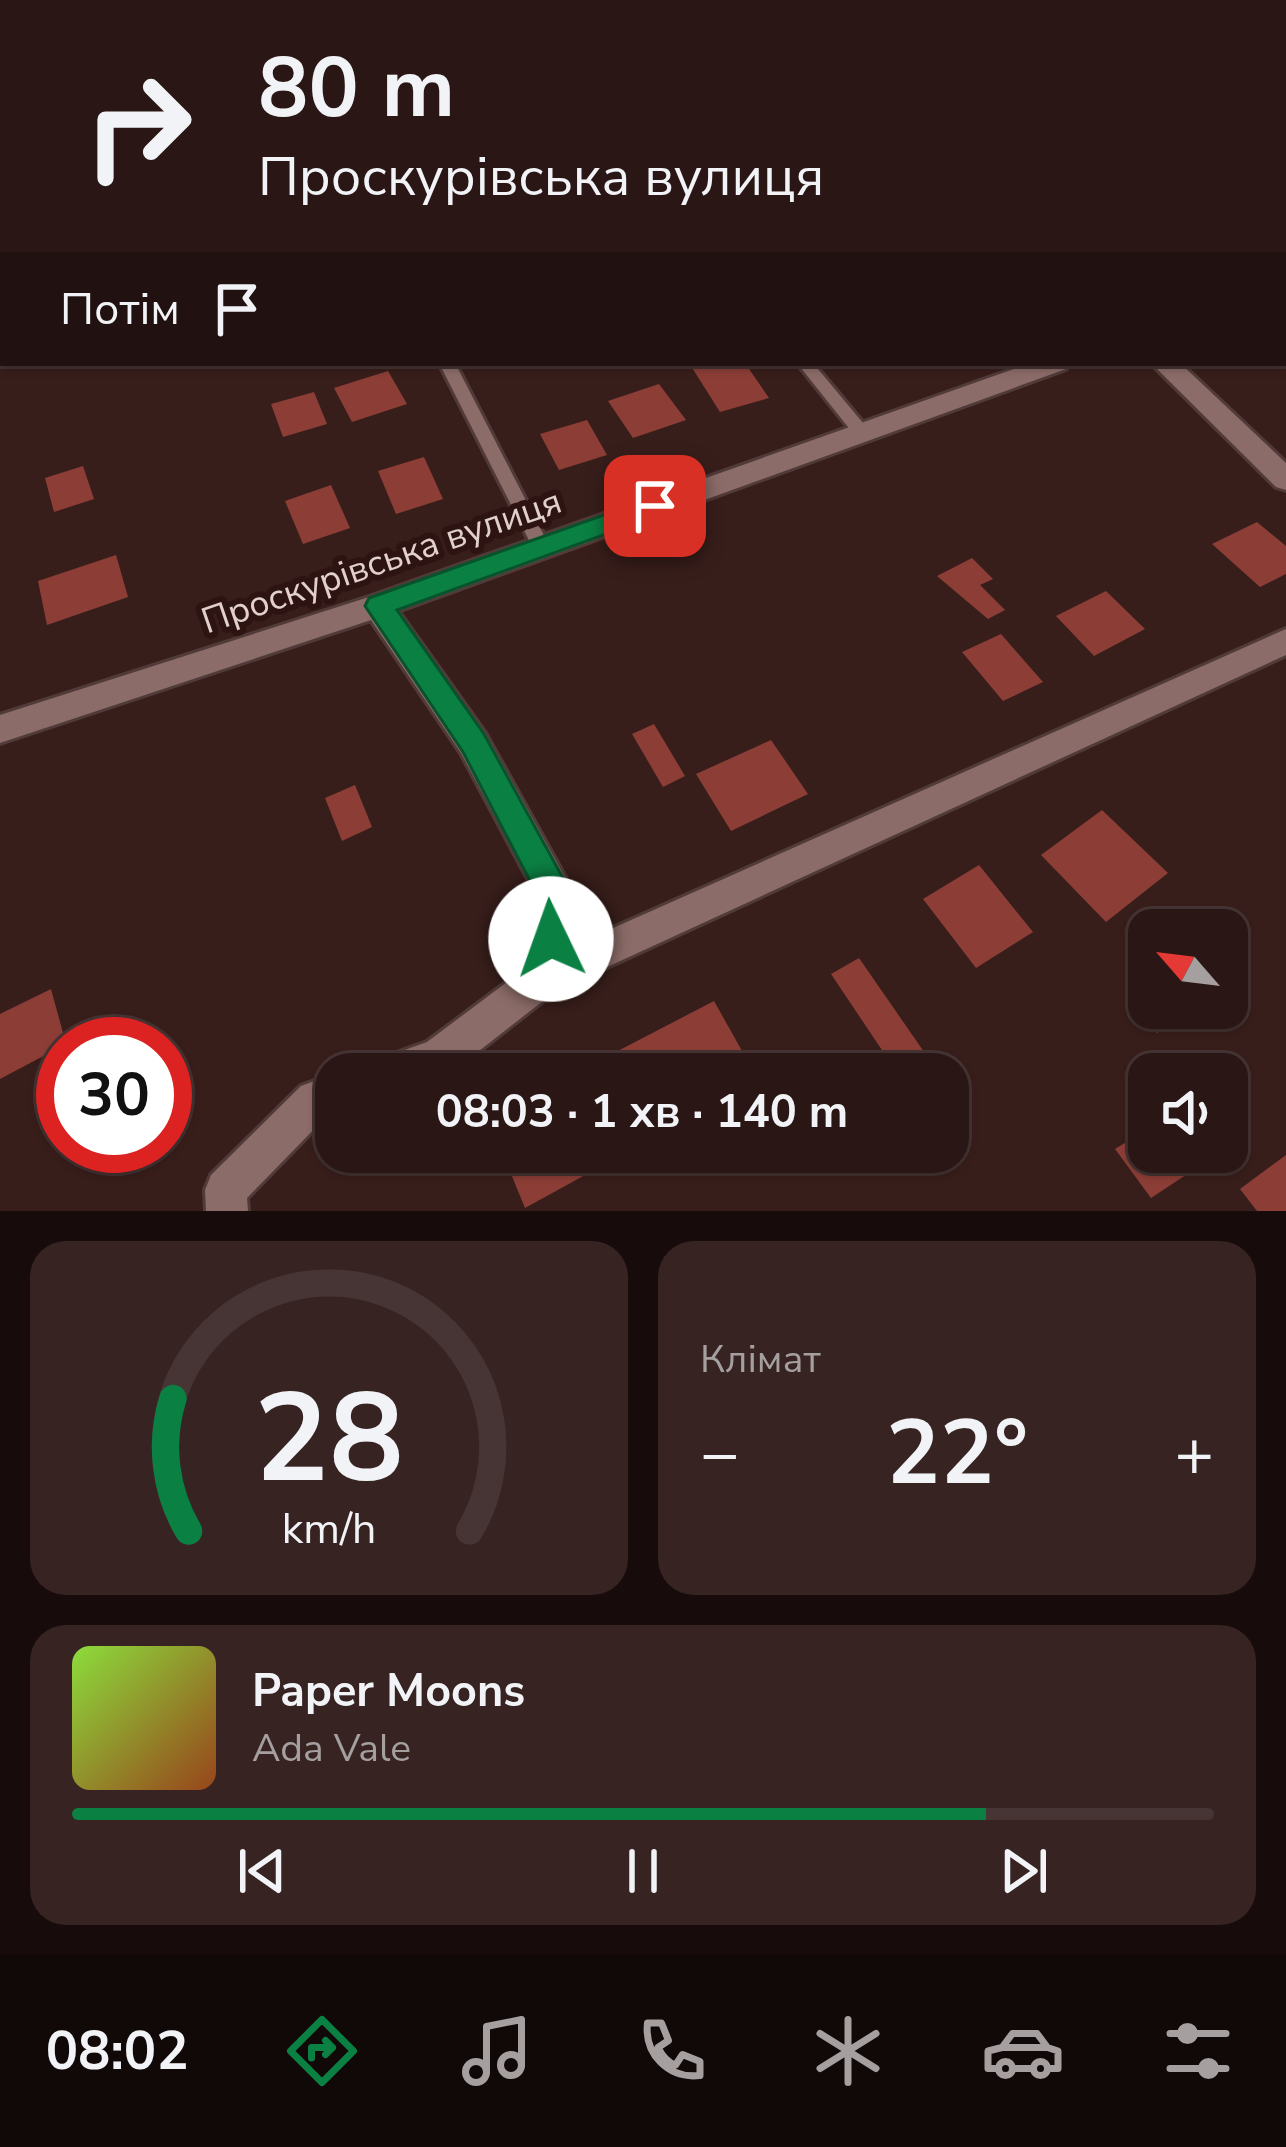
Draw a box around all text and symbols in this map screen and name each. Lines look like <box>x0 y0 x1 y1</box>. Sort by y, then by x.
text: 80 m <box>258 31 455 146</box>
icon: right <box>60 48 216 204</box>
text: Проскурівська вулиця <box>258 140 824 214</box>
icon: arrive <box>204 276 270 342</box>
text: Потім <box>60 279 180 340</box>
pin <box>604 455 706 557</box>
icon: arrive <box>622 473 688 539</box>
street label: Проскурівська вулиця <box>195 477 568 646</box>
position arrow <box>488 876 614 1002</box>
north arrow <box>1128 909 1248 1029</box>
map controls <box>1128 909 1248 1173</box>
speed limit sign: 30 <box>36 1017 192 1173</box>
button: sound <box>1128 1053 1248 1173</box>
text: 08:03 · 1 хв · 140 m <box>436 1082 848 1143</box>
text: Клімат <box>700 1333 821 1386</box>
text: 28 <box>254 1354 404 1524</box>
text: 22° <box>886 1392 1028 1515</box>
text: − <box>700 1409 740 1499</box>
text: + <box>1174 1409 1214 1499</box>
text: km/h <box>282 1500 376 1558</box>
text: Paper Moons <box>252 1661 525 1722</box>
text: Ada Vale <box>252 1722 411 1775</box>
icon: previous <box>229 1838 295 1904</box>
icon: pause <box>610 1838 676 1904</box>
icon: next <box>991 1838 1057 1904</box>
icon: directions <box>280 2009 364 2093</box>
icon: music <box>455 2009 539 2093</box>
icon: phone <box>630 2009 714 2093</box>
icon: climate <box>806 2009 890 2093</box>
icon: car <box>981 2009 1065 2093</box>
icon: filters <box>1156 2009 1240 2093</box>
text: 08:02 <box>46 2014 189 2088</box>

